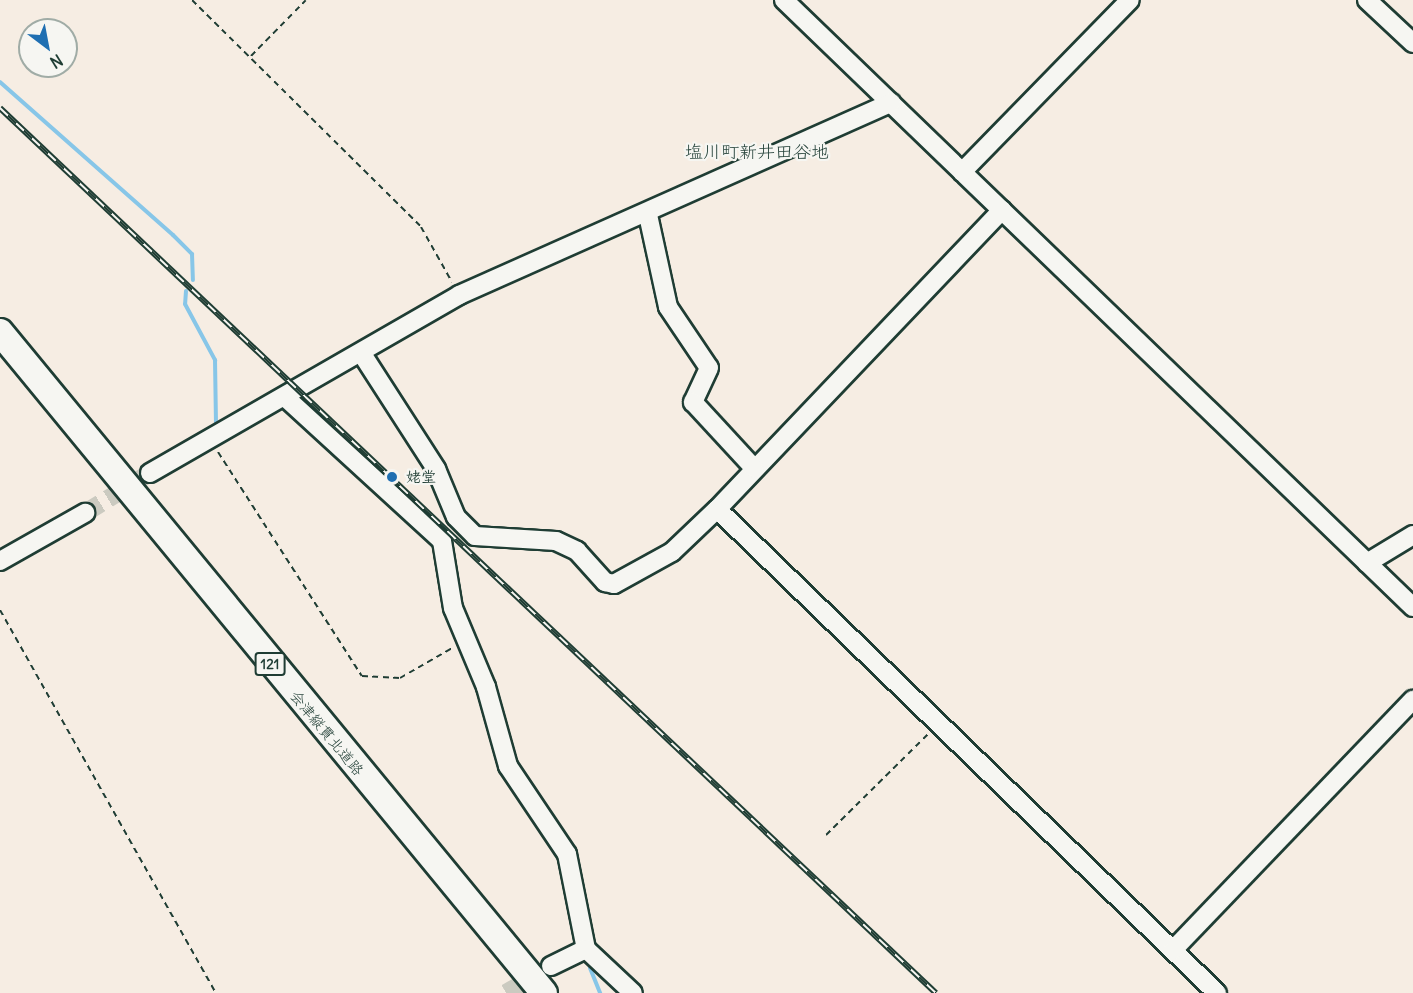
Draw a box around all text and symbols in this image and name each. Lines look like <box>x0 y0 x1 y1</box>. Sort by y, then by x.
north arrow <box>18 18 78 78</box>
text: N <box>46 50 66 73</box>
district label: 塩川町新井田谷地 <box>685 141 829 163</box>
marker: 姥堂 <box>383 468 401 486</box>
place label: 姥堂 <box>406 468 436 486</box>
road number: 121 <box>254 653 286 675</box>
street label: 会津縦貫北道路 <box>286 687 368 779</box>

